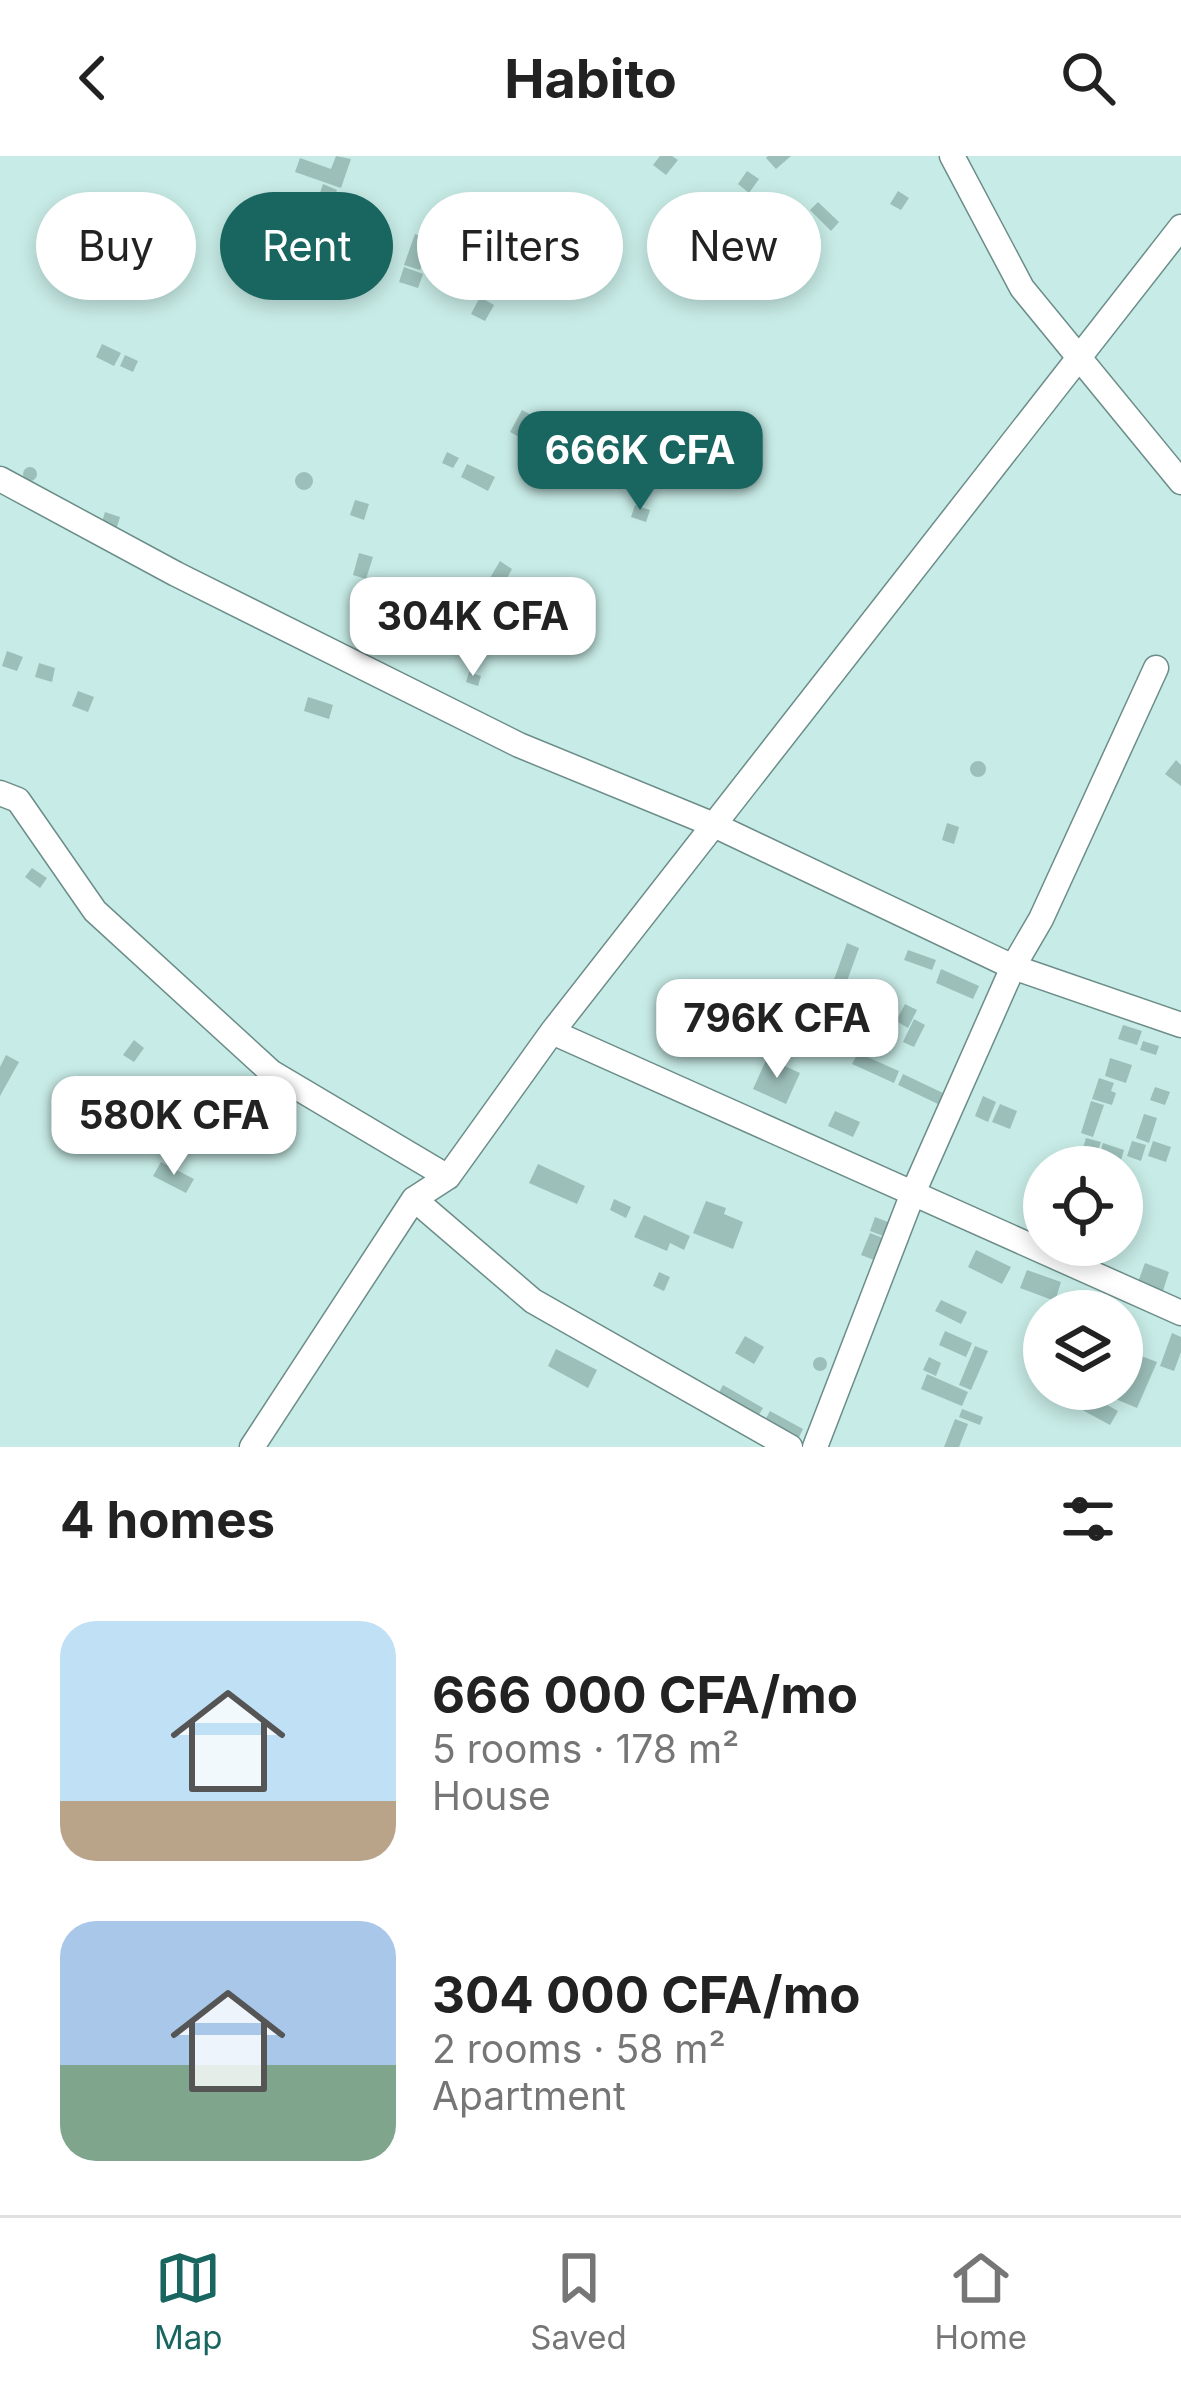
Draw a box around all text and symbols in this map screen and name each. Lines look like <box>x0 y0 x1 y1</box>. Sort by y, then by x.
icon: back <box>60 45 126 111</box>
icon: search <box>1055 45 1121 111</box>
text: Habito <box>504 46 677 111</box>
chip: Buy <box>36 192 196 300</box>
chip: Rent <box>220 192 393 300</box>
chip: Filters <box>417 192 623 300</box>
chip: New <box>647 192 821 300</box>
pin: 666K CFA <box>516 411 764 513</box>
text: 666K CFA <box>545 426 735 473</box>
pin: 304K CFA <box>349 577 597 679</box>
text: 304K CFA <box>377 592 569 639</box>
pin: 796K CFA <box>653 979 901 1081</box>
text: 796K CFA <box>683 994 871 1041</box>
pin: 580K CFA <box>50 1076 298 1178</box>
text: 580K CFA <box>78 1091 270 1138</box>
map controls <box>1023 1146 1143 1410</box>
button: locate <box>1023 1146 1143 1266</box>
button: layers <box>1023 1290 1143 1410</box>
icon: filters <box>1055 1486 1121 1552</box>
text: 4 homes <box>60 1489 275 1550</box>
text: 666 000 CFA/mo <box>432 1664 858 1725</box>
icon: home <box>156 1669 300 1813</box>
text: 5 rooms · 178 m² <box>432 1725 739 1772</box>
text: House <box>432 1772 551 1819</box>
text: 304 000 CFA/mo <box>432 1964 860 2025</box>
icon: home <box>156 1969 300 2113</box>
text: 2 rooms · 58 m² <box>432 2025 726 2072</box>
text: Apartment <box>432 2072 626 2119</box>
tab: Map <box>154 2245 222 2357</box>
tab: Saved <box>530 2245 627 2357</box>
tab: Home <box>935 2245 1027 2357</box>

